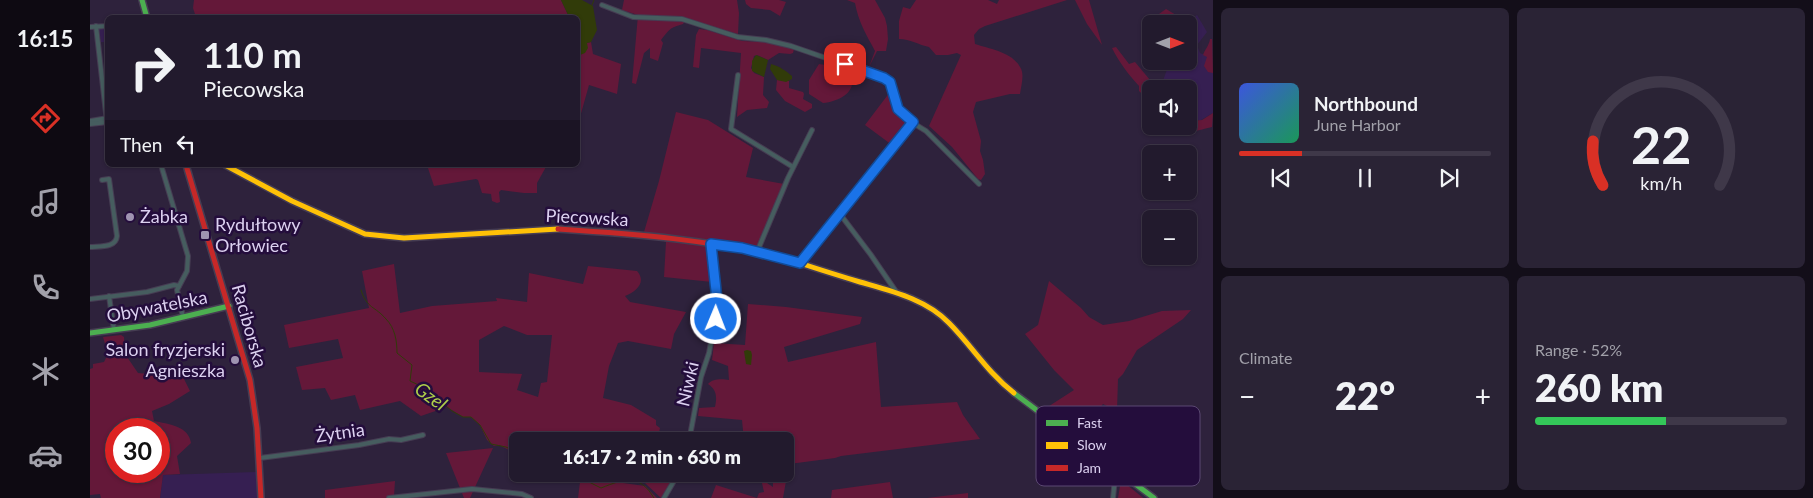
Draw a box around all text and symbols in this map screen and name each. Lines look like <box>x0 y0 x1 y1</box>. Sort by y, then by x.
north arrow <box>1142 15 1198 70</box>
map controls <box>1142 15 1197 265</box>
text: 16:15 <box>17 25 73 52</box>
text: 110 m <box>203 33 302 75</box>
icon: right <box>120 35 185 100</box>
pin <box>824 43 866 85</box>
icon: arrive <box>831 50 859 78</box>
text: Piecowska <box>203 75 305 102</box>
button: sound <box>1142 80 1197 135</box>
text: Northbound <box>1314 92 1418 115</box>
icon: directions <box>28 101 63 136</box>
text: 22 <box>1631 113 1691 175</box>
text: June Harbor <box>1314 115 1401 134</box>
icon: left <box>172 130 200 158</box>
text: Then <box>120 133 162 156</box>
button: + <box>1142 145 1197 200</box>
icon: previous <box>1267 164 1295 192</box>
icon: pause <box>1351 164 1379 192</box>
icon: next <box>1435 164 1463 192</box>
text: km/h <box>1640 172 1682 194</box>
icon: music <box>28 185 63 220</box>
street label: Piecowska <box>545 204 629 230</box>
place label: Żabka <box>140 205 188 227</box>
button: − <box>1142 210 1197 265</box>
marker: Żabka <box>124 211 136 223</box>
place label: Rydułtowy Orłowiec <box>215 213 301 256</box>
marker: Rydułtowy Orłowiec <box>199 229 211 241</box>
icon: phone <box>28 270 63 305</box>
street label: Raciborska <box>228 282 272 370</box>
street label: Obywatelska <box>105 285 209 327</box>
position arrow <box>689 292 741 344</box>
place label: Salon fryzjerski Agnieszka <box>105 338 225 381</box>
text: Range · 52% <box>1535 340 1622 359</box>
text: Climate <box>1239 348 1292 367</box>
icon: climate <box>28 354 63 389</box>
marker: Salon fryzjerski Agnieszka <box>229 354 241 366</box>
street label: Niwki <box>671 359 703 408</box>
text: 260 km <box>1535 364 1663 410</box>
text: 22° <box>1335 372 1395 418</box>
water label: Gzel <box>411 376 452 415</box>
text: − <box>1239 379 1255 413</box>
text: + <box>1475 379 1491 413</box>
legend <box>1036 406 1200 486</box>
text: Fast <box>1077 414 1102 431</box>
speed limit sign: 30 <box>105 418 170 483</box>
street label: Żytnia <box>314 418 366 446</box>
text: Slow <box>1077 436 1107 453</box>
icon: car <box>28 438 63 473</box>
text: 16:17 · 2 min · 630 m <box>562 445 741 468</box>
text: Jam <box>1077 459 1101 476</box>

